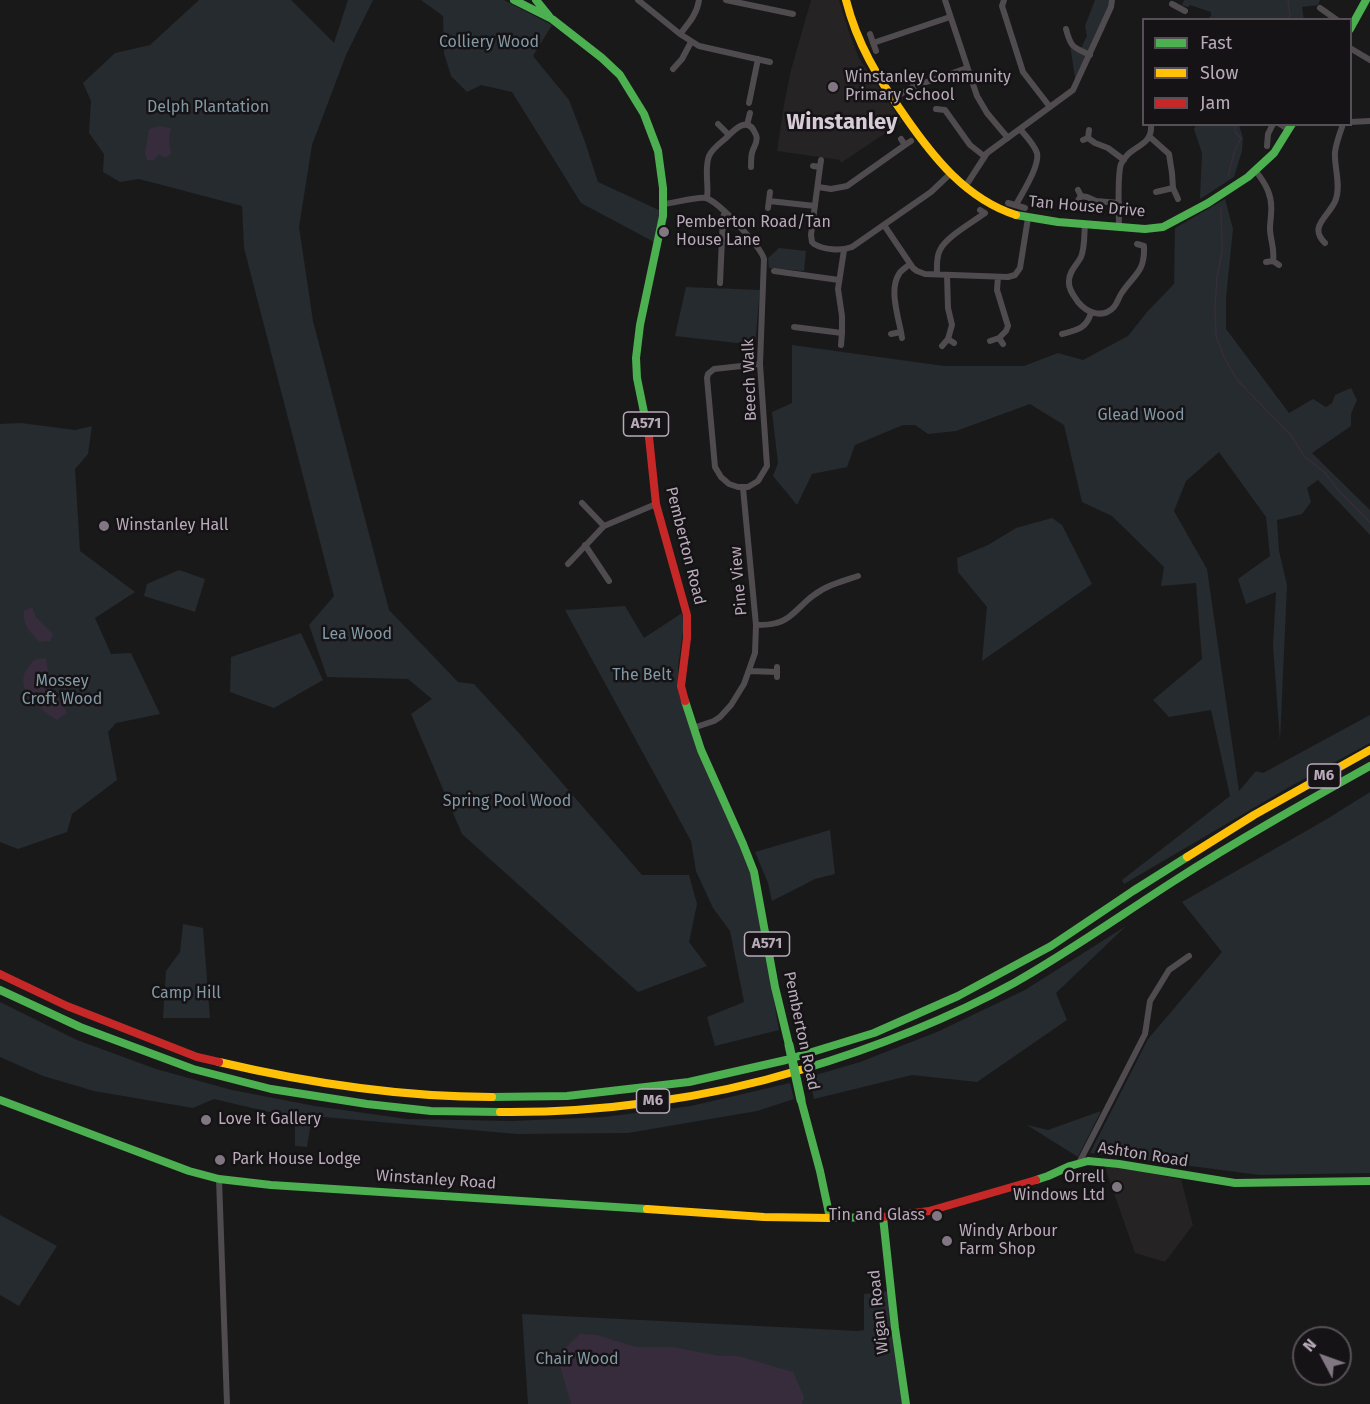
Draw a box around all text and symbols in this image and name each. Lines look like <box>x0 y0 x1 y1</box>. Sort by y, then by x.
legend <box>1142 18 1352 126</box>
text: Fast <box>1200 32 1232 54</box>
park label: Colliery Wood <box>439 33 539 53</box>
text: Slow <box>1200 62 1238 84</box>
place label: Winstanley Community Primary School <box>845 68 1011 106</box>
marker: Winstanley Community Primary School <box>826 80 840 94</box>
text: Jam <box>1200 92 1231 114</box>
park label: Delph Plantation <box>147 98 269 118</box>
district label: Winstanley <box>787 110 897 136</box>
street label: Tan House Drive <box>1028 192 1146 222</box>
place label: Pemberton Road/Tan House Lane <box>676 213 831 251</box>
marker: Pemberton Road/Tan House Lane <box>657 225 671 239</box>
street label: Beech Walk <box>739 338 761 422</box>
park label: Glead Wood <box>1097 406 1185 426</box>
road number: A571 <box>624 412 668 436</box>
street label: Pemberton Road <box>661 485 709 607</box>
place label: Winstanley Hall <box>116 516 228 536</box>
marker: Winstanley Hall <box>97 519 111 533</box>
street label: Pine View <box>726 545 752 617</box>
park label: Lea Wood <box>322 625 392 645</box>
park label: The Belt <box>612 666 672 686</box>
park label: Mossey Croft Wood <box>22 672 102 710</box>
road number: M6 <box>1308 764 1340 788</box>
park label: Spring Pool Wood <box>443 792 571 812</box>
road number: A571 <box>744 932 789 956</box>
street label: Pemberton Road <box>779 970 823 1092</box>
park label: Camp Hill <box>151 984 221 1004</box>
road number: M6 <box>636 1089 670 1113</box>
place label: Love It Gallery <box>218 1110 321 1130</box>
marker: Love It Gallery <box>199 1113 213 1127</box>
street label: Ashton Road <box>1096 1138 1190 1172</box>
place label: Park House Lodge <box>232 1150 361 1170</box>
marker: Park House Lodge <box>213 1153 227 1167</box>
street label: Winstanley Road <box>375 1166 497 1194</box>
place label: Orrell Windows Ltd <box>1013 1168 1105 1206</box>
marker: Orrell Windows Ltd <box>1110 1180 1124 1194</box>
place label: Tin and Glass <box>829 1206 925 1226</box>
marker: Tin and Glass <box>930 1209 944 1223</box>
place label: Windy Arbour Farm Shop <box>959 1222 1057 1260</box>
marker: Windy Arbour Farm Shop <box>940 1234 954 1248</box>
street label: Wigan Road <box>865 1269 893 1355</box>
north arrow <box>1292 1326 1352 1386</box>
text: N <box>1299 1335 1320 1355</box>
park label: Chair Wood <box>535 1350 619 1370</box>

